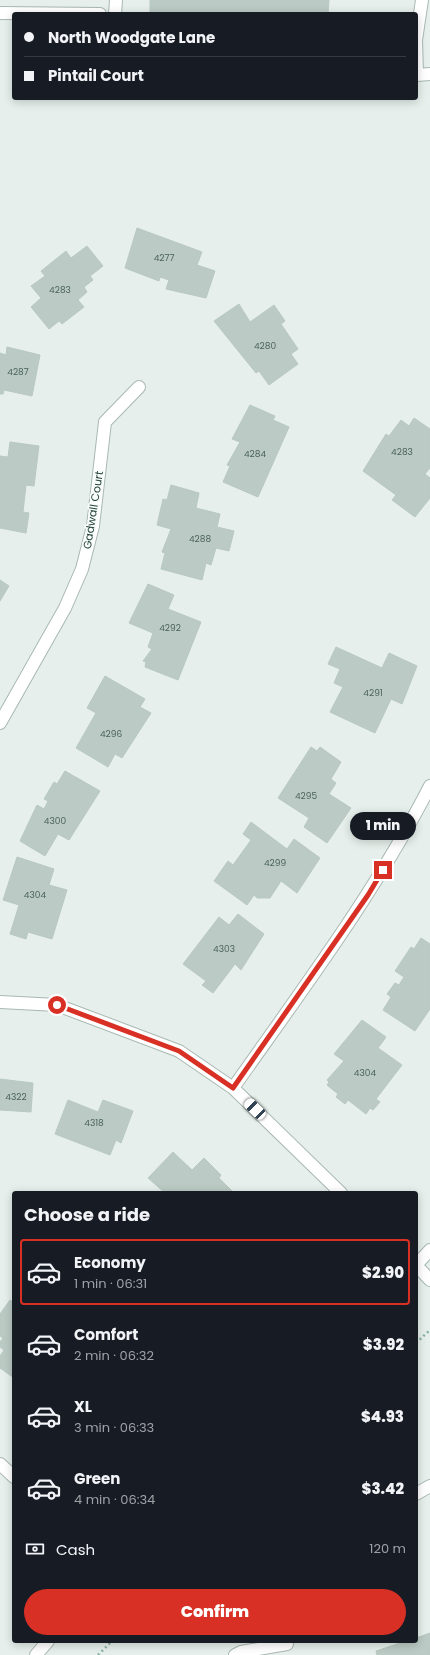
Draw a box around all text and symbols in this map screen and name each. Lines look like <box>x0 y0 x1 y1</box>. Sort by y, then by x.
text: North Woodgate Lane <box>48 27 215 48</box>
text: Pintail Court <box>48 65 144 86</box>
house number: 4277 <box>154 252 174 264</box>
house number: 4283 <box>49 284 71 296</box>
house number: 4280 <box>254 340 276 352</box>
house number: 4287 <box>7 366 29 378</box>
house number: 4283 <box>391 446 413 458</box>
house number: 4284 <box>244 448 266 460</box>
street label: Gadwall Court <box>79 470 107 550</box>
house number: 4288 <box>189 533 211 545</box>
house number: 4292 <box>159 622 181 634</box>
house number: 4291 <box>363 687 383 699</box>
house number: 4296 <box>100 728 122 740</box>
house number: 4295 <box>295 790 317 802</box>
callout: 1 min <box>350 812 416 840</box>
house number: 4300 <box>44 815 66 827</box>
text: 1 min <box>366 816 400 835</box>
house number: 4299 <box>264 857 286 869</box>
route end <box>374 861 392 879</box>
house number: 4304 <box>24 889 46 901</box>
house number: 4303 <box>213 943 235 955</box>
route start <box>48 996 66 1014</box>
house number: 4304 <box>354 1067 376 1079</box>
house number: 4322 <box>5 1091 27 1103</box>
car <box>242 1096 268 1122</box>
house number: 4318 <box>84 1117 104 1129</box>
text: Choose a ride <box>24 1202 150 1227</box>
text: Economy <box>74 1252 146 1273</box>
icon: car <box>26 1254 62 1290</box>
text: $2.90 <box>362 1262 404 1283</box>
text: 1 min · 06:31 <box>74 1274 147 1293</box>
text: Comfort <box>74 1324 138 1345</box>
icon: car <box>26 1326 62 1362</box>
text: $3.92 <box>363 1334 404 1355</box>
text: 2 min · 06:32 <box>74 1346 154 1365</box>
text: XL <box>74 1396 92 1417</box>
icon: car <box>26 1398 62 1434</box>
text: $4.93 <box>361 1406 404 1427</box>
text: 3 min · 06:33 <box>74 1418 154 1437</box>
text: Green <box>74 1468 120 1489</box>
icon: car <box>26 1470 62 1506</box>
text: $3.42 <box>362 1478 404 1499</box>
text: 4 min · 06:34 <box>74 1490 155 1509</box>
icon: cash <box>24 1538 46 1560</box>
text: Cash <box>56 1539 95 1560</box>
text: 120 m <box>369 1539 406 1558</box>
button: Confirm <box>24 1589 406 1635</box>

